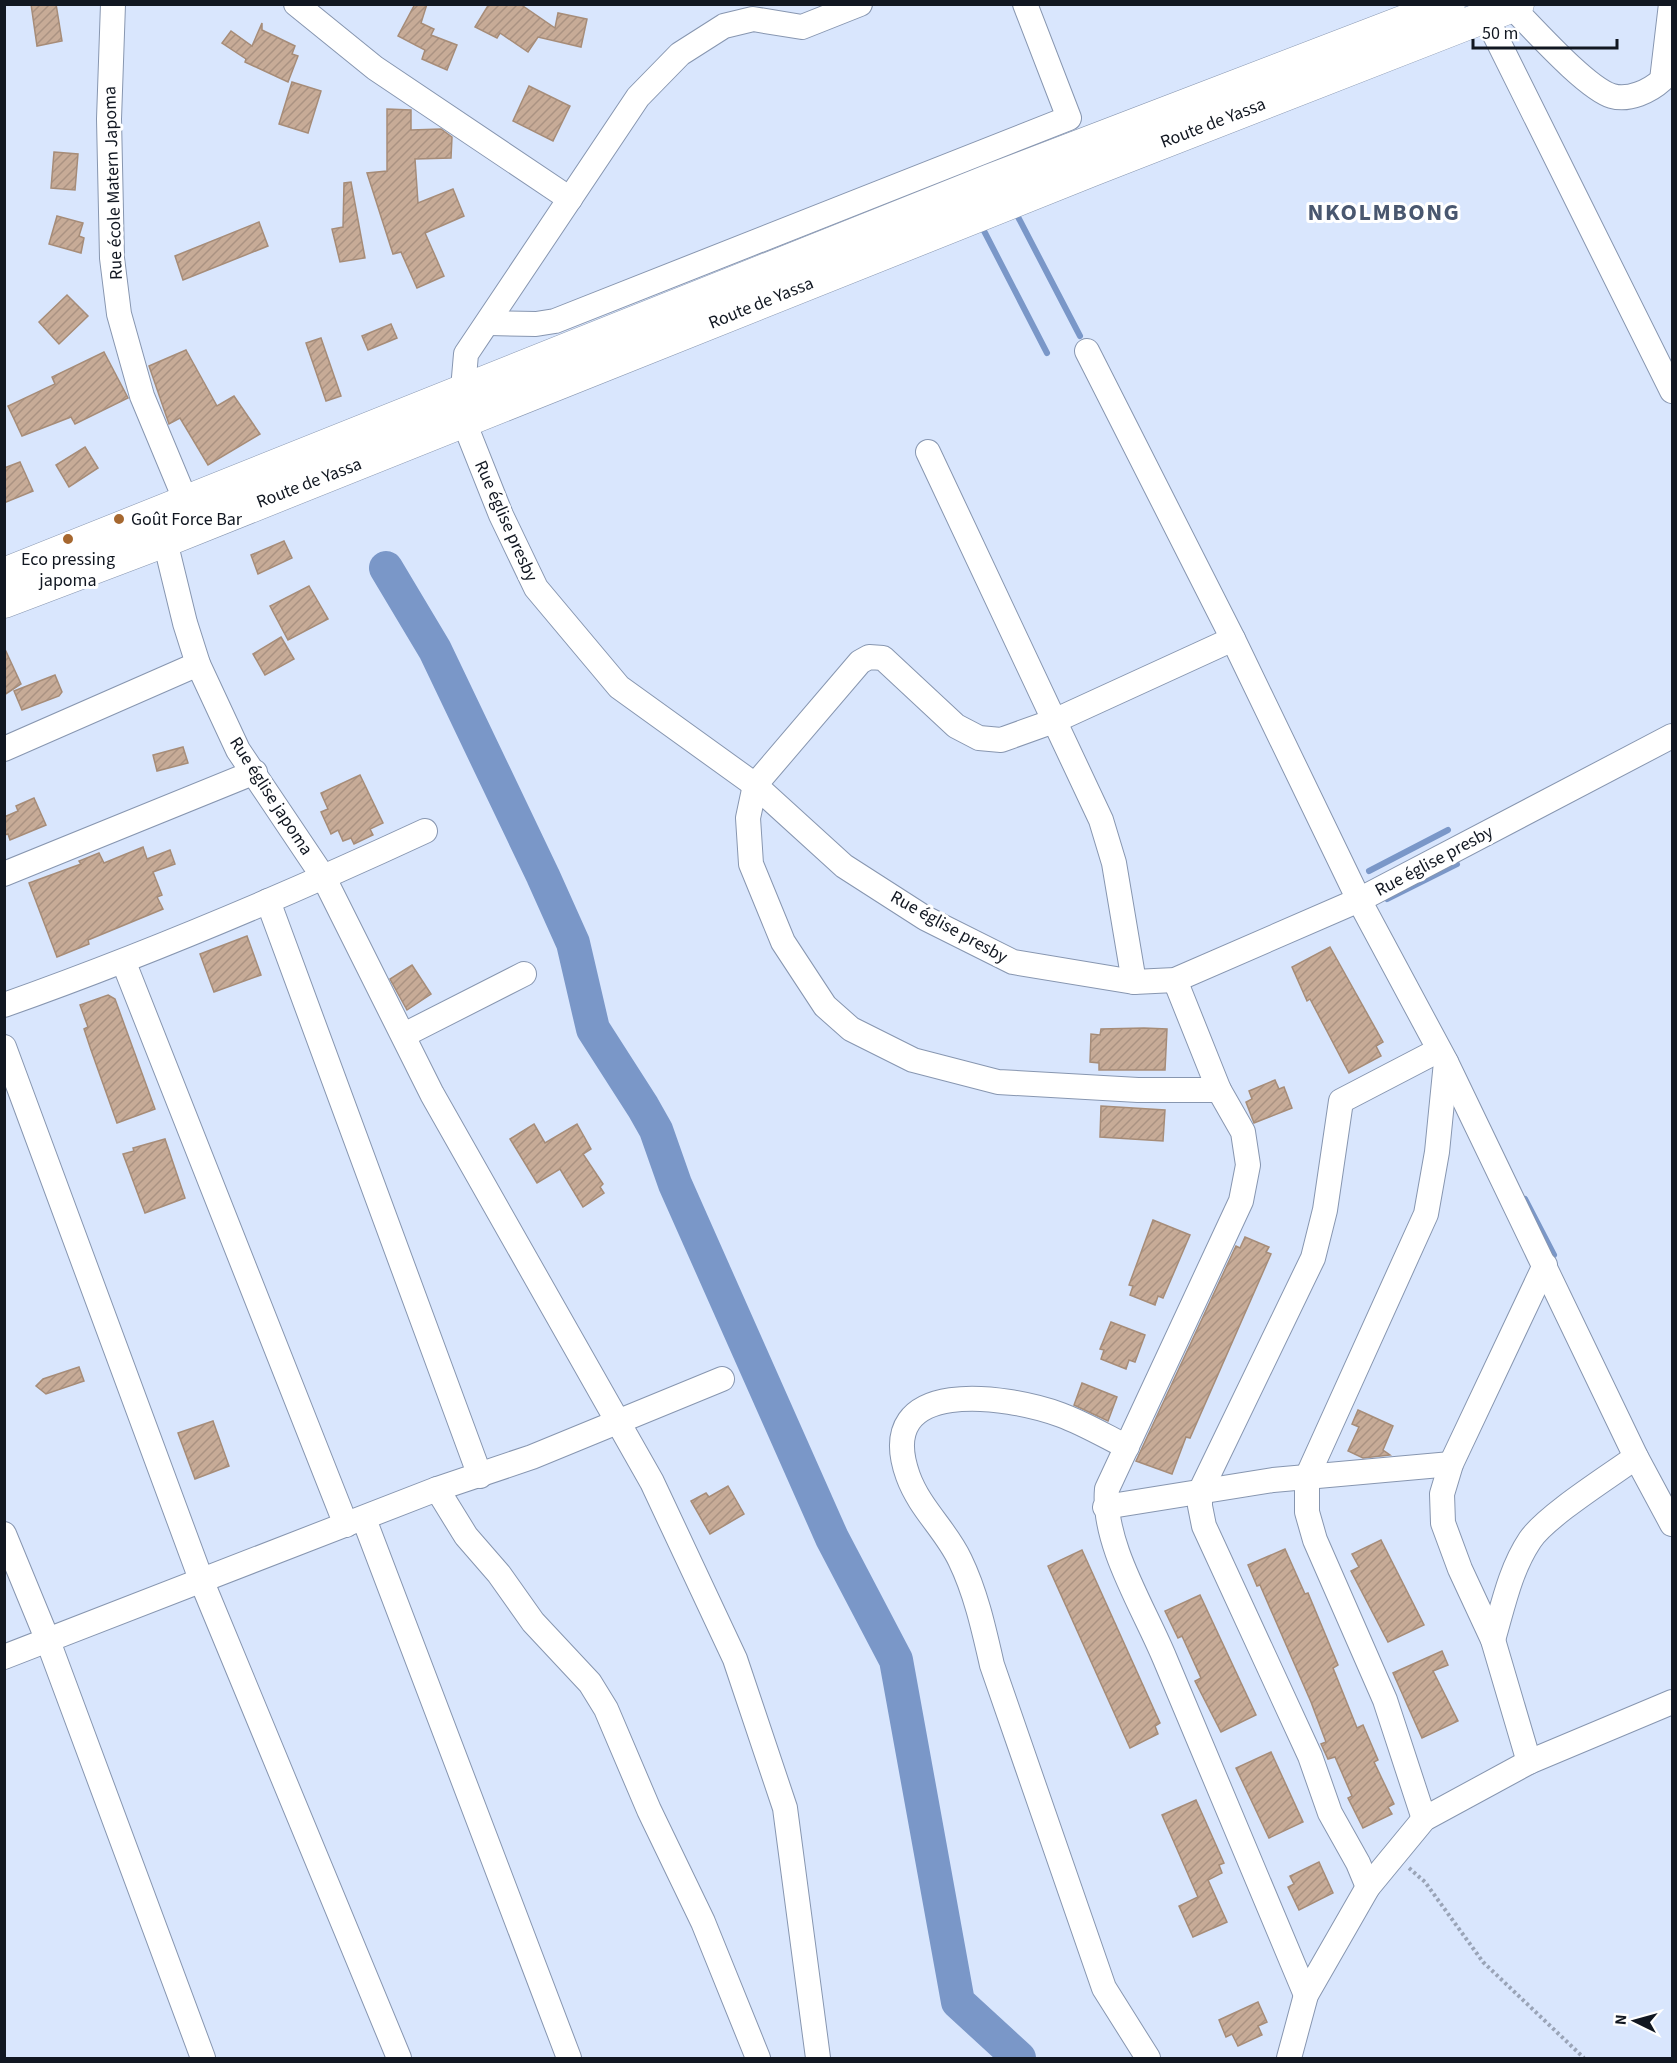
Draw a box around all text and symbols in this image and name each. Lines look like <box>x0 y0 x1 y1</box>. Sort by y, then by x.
scale bar <box>1473 12 1617 50</box>
text: 50 m <box>1482 21 1518 46</box>
street label: Rue école Matern Japoma <box>97 86 129 280</box>
street label: Route de Yassa <box>1157 91 1269 155</box>
district label: NKOLMBONG <box>1308 195 1460 230</box>
street label: Route de Yassa <box>705 271 817 335</box>
street label: Route de Yassa <box>253 451 365 515</box>
street label: Rue église presby <box>468 456 544 586</box>
place label: Goût Force Bar <box>131 507 243 532</box>
marker: Goût Force Bar <box>112 512 126 526</box>
marker: Eco pressing japoma <box>61 532 75 546</box>
place label: Eco pressing japoma <box>21 547 115 593</box>
street label: Rue église japoma <box>223 732 319 860</box>
street label: Rue église presby <box>1371 819 1498 903</box>
street label: Rue église presby <box>886 884 1013 970</box>
north arrow <box>1605 1991 1665 2051</box>
text: N <box>1610 2014 1632 2026</box>

